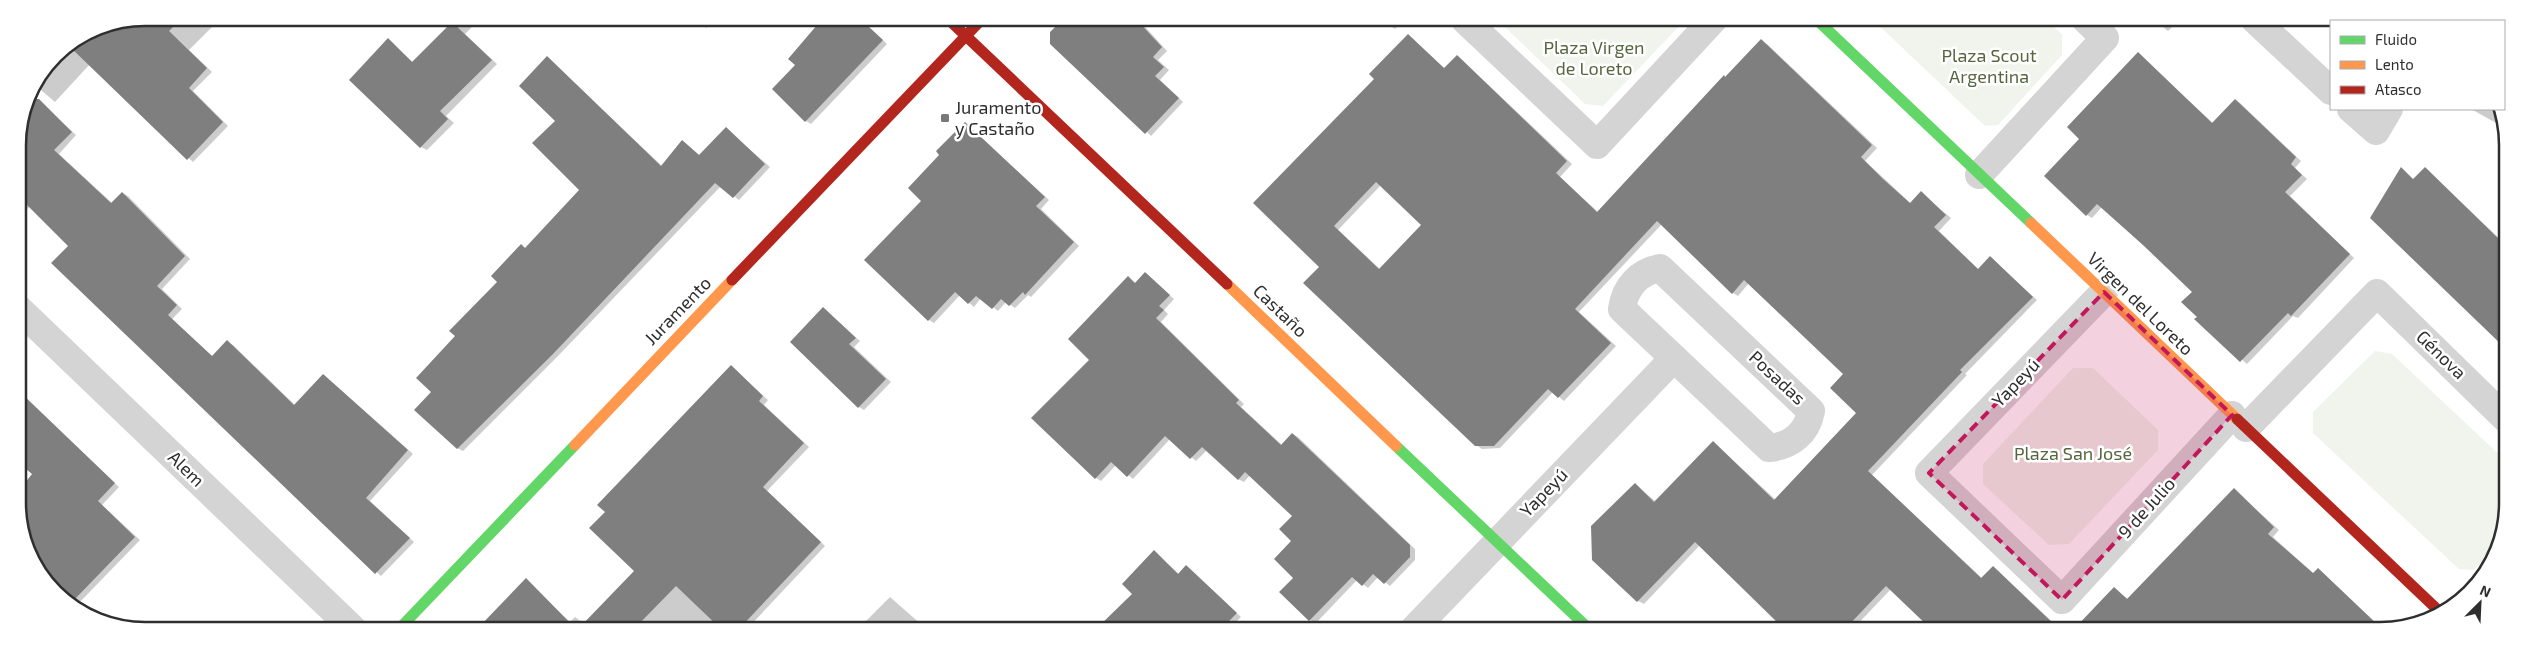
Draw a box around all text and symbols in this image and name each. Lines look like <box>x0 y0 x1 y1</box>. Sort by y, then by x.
legend <box>2330 20 2505 110</box>
text: Fluido <box>2375 30 2417 48</box>
park label: Plaza Virgen de Loreto <box>1543 36 1645 79</box>
park label: Plaza Scout Argentina <box>1941 44 2037 87</box>
text: Lento <box>2375 55 2414 73</box>
text: Atasco <box>2375 80 2421 98</box>
place label: Juramento y Castaño <box>955 96 1041 139</box>
marker: Juramento y Castaño <box>939 112 951 124</box>
street label: Virgen del Loreto <box>2083 247 2198 359</box>
street label: Juramento <box>639 272 715 349</box>
street label: Castaño <box>1249 279 1312 341</box>
street label: Génova <box>2412 325 2471 383</box>
street label: Posadas <box>1745 346 1810 409</box>
street label: Yapeyú <box>1987 353 2044 411</box>
park label: Plaza San José <box>2014 442 2132 464</box>
street label: Alem <box>164 446 209 491</box>
street label: Yapeyú <box>1515 463 1572 521</box>
street label: 9 de Julio <box>2113 472 2179 542</box>
north arrow <box>2455 578 2505 628</box>
text: N <box>2477 581 2494 600</box>

